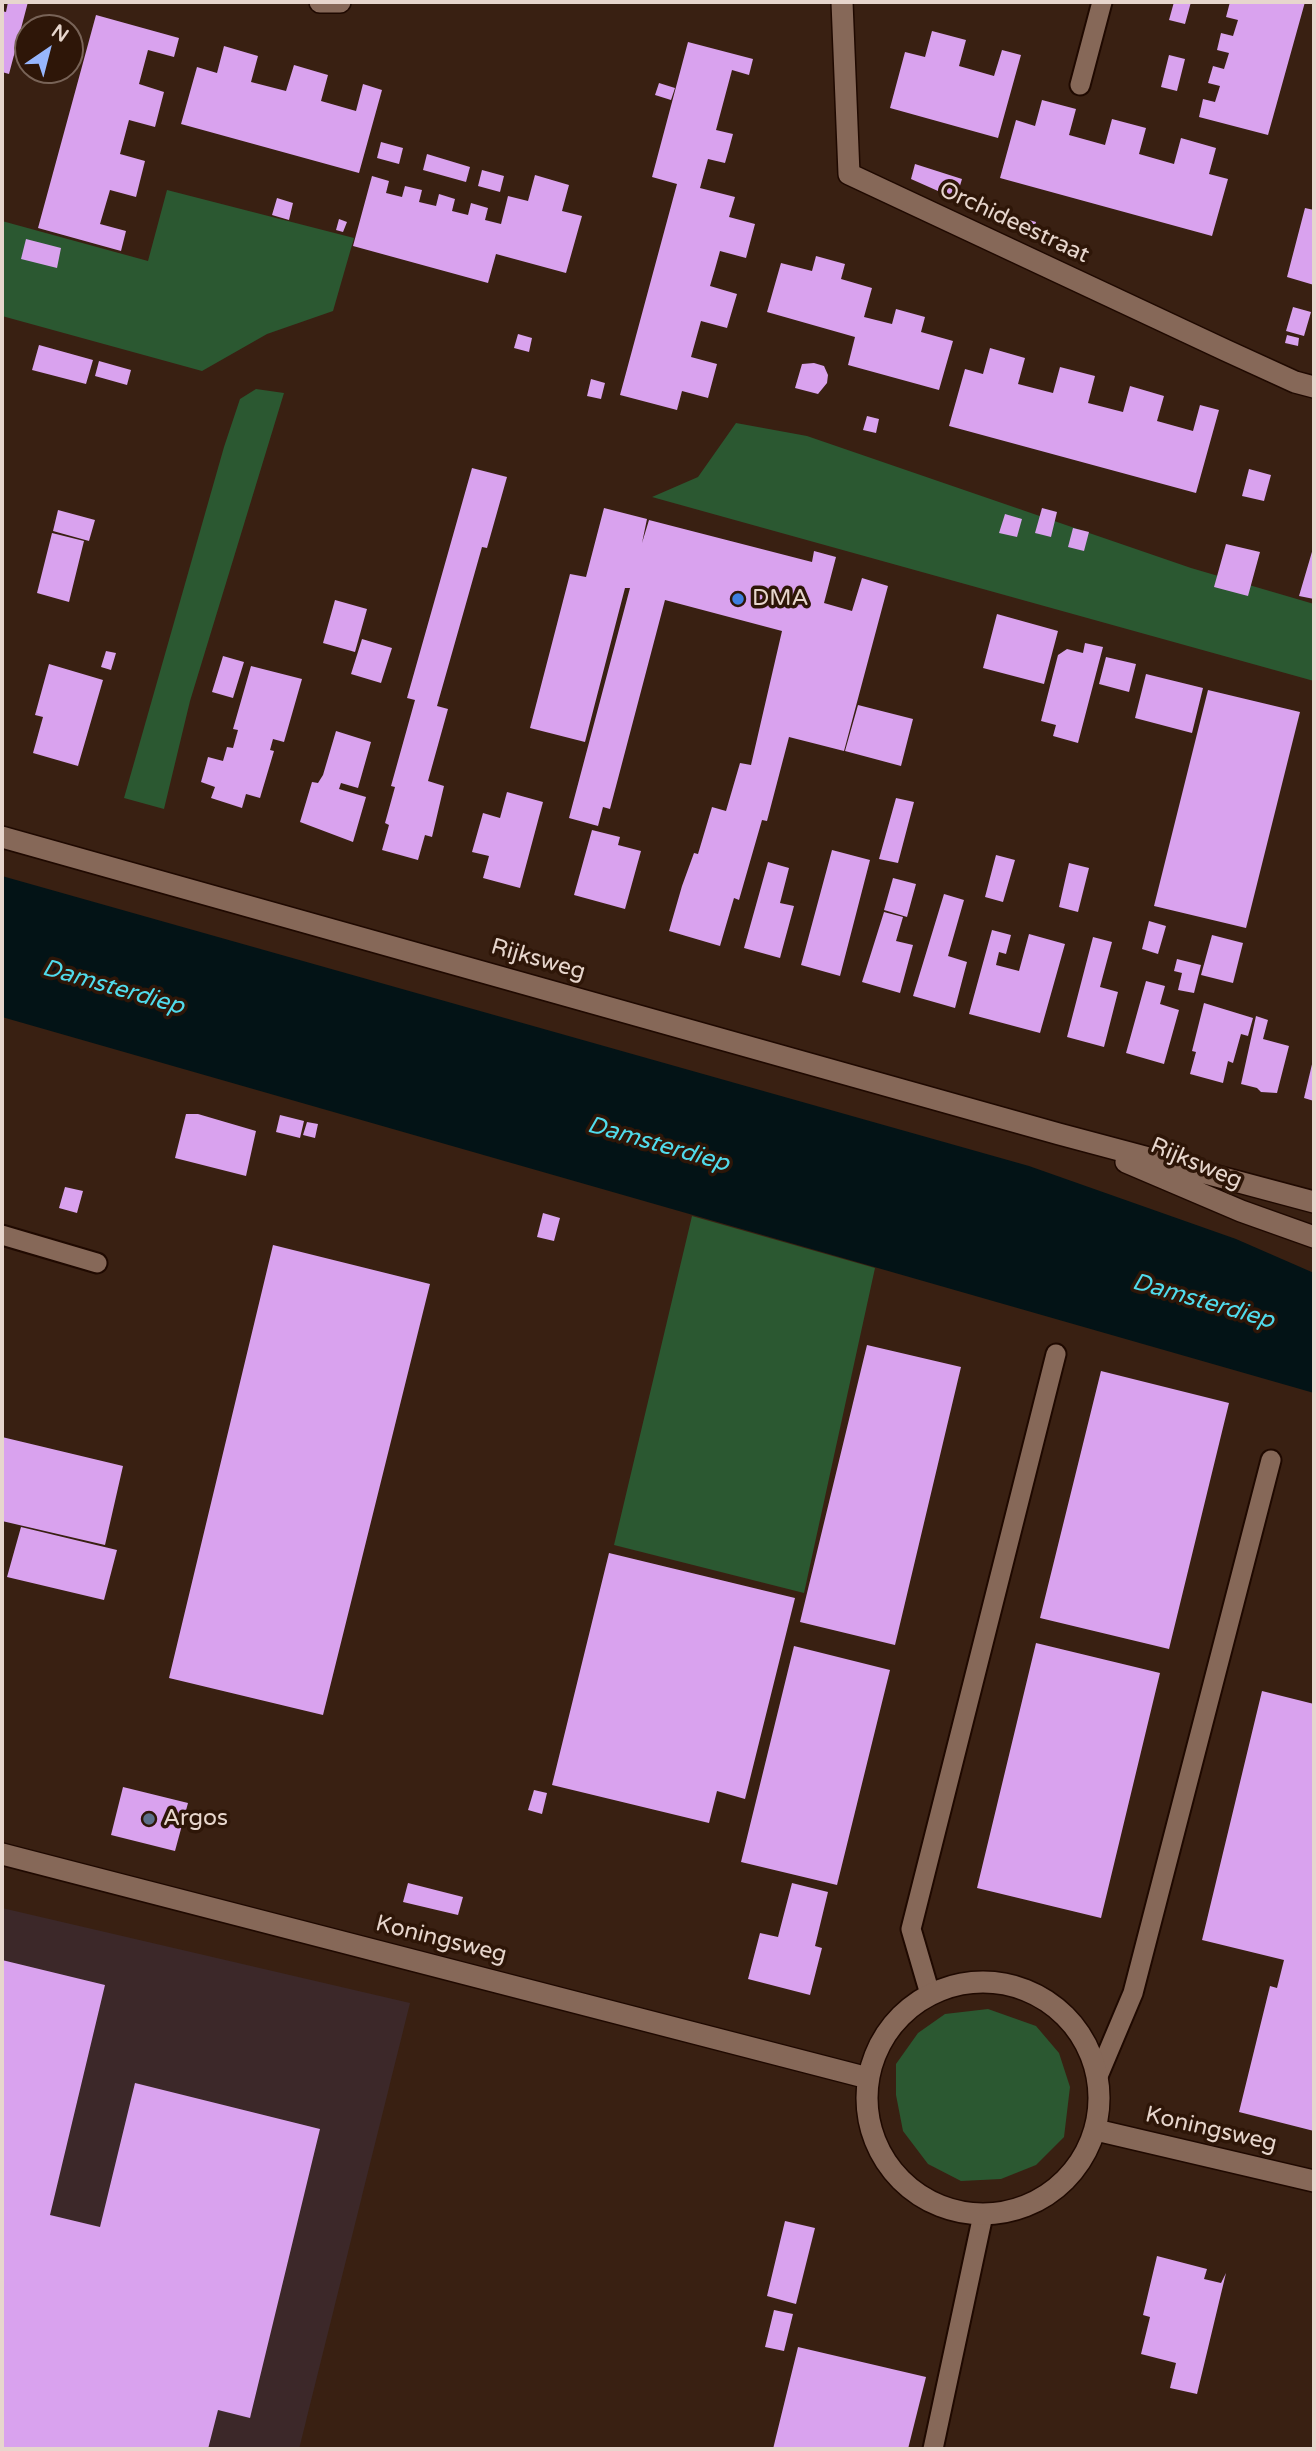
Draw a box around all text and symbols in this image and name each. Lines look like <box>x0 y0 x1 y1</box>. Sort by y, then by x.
north arrow <box>14 14 84 84</box>
text: N <box>47 20 72 47</box>
street label: Orchideestraat <box>935 176 1093 270</box>
place label: DMA <box>752 585 809 613</box>
marker: DMA <box>730 591 746 607</box>
street label: Rijksweg <box>488 933 588 987</box>
water label: Damsterdiep <box>39 954 187 1022</box>
water label: Damsterdiep <box>584 1111 732 1179</box>
street label: Rijksweg <box>1146 1132 1246 1196</box>
water label: Damsterdiep <box>1129 1268 1277 1336</box>
place label: Argos <box>163 1805 228 1833</box>
marker: Argos <box>141 1811 157 1827</box>
street label: Koningsweg <box>373 1910 509 1970</box>
street label: Koningsweg <box>1143 2101 1279 2159</box>

